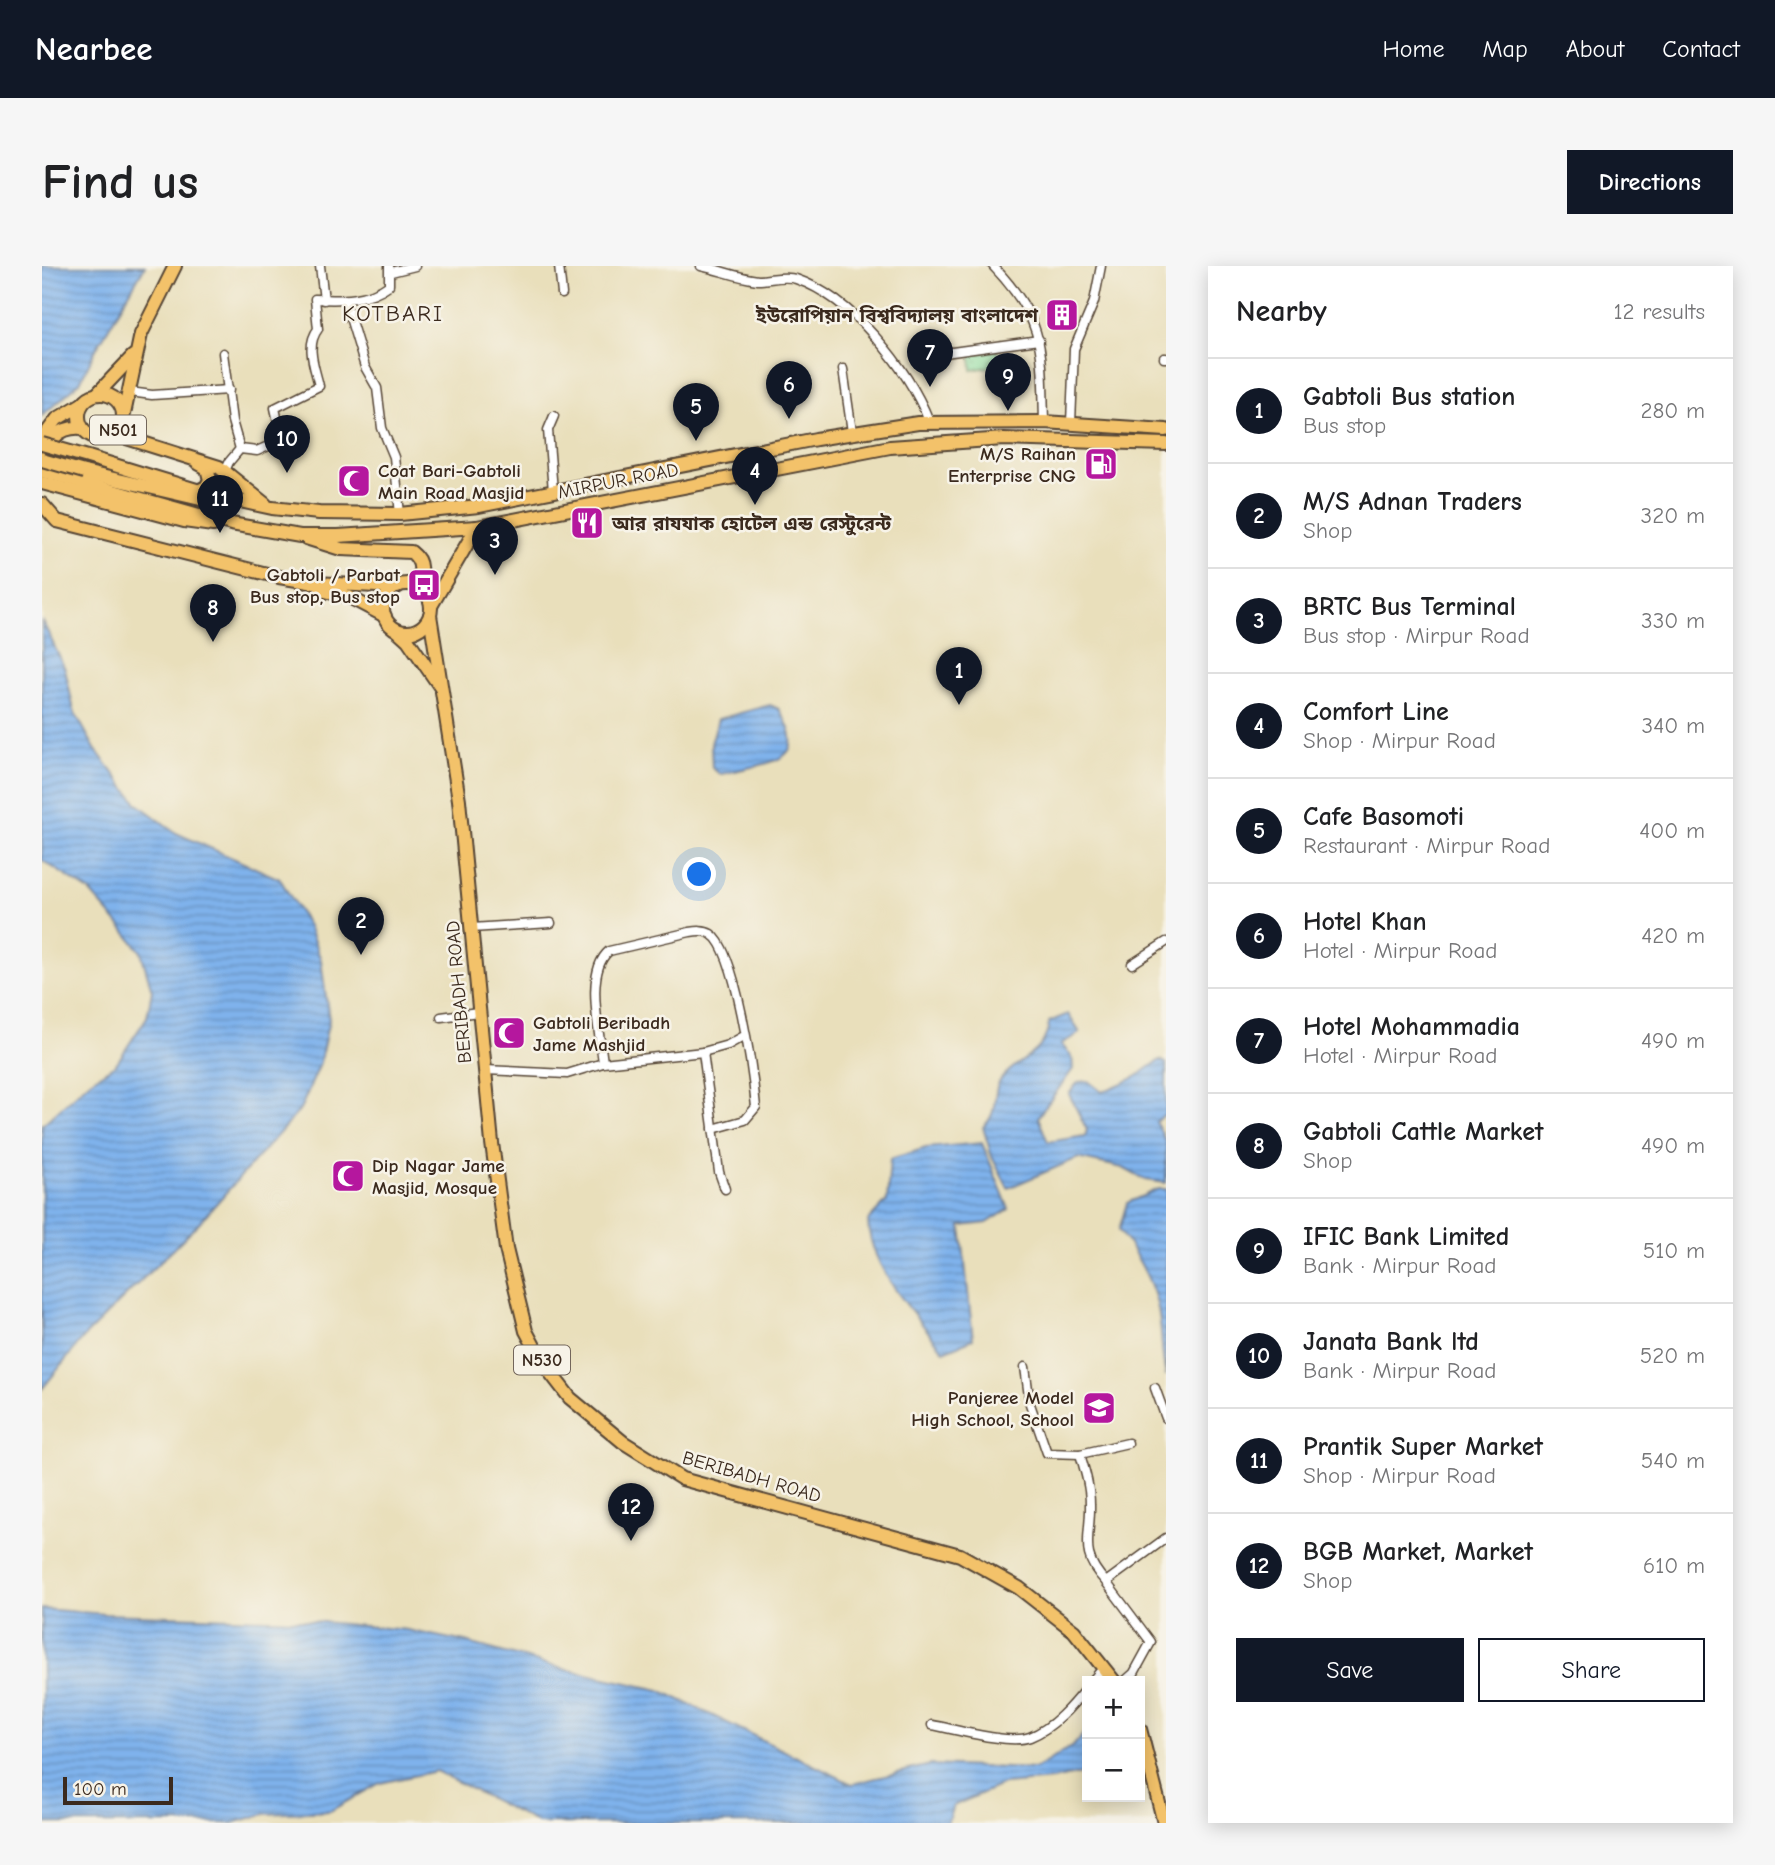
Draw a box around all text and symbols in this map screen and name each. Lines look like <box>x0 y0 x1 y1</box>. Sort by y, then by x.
text: Nearbee <box>35 30 153 68</box>
text: Home <box>1383 35 1444 63</box>
text: Map <box>1482 35 1528 63</box>
text: About <box>1566 35 1624 63</box>
text: Contact <box>1662 35 1740 63</box>
button: Directions <box>1567 150 1733 214</box>
text: Find us <box>42 154 198 210</box>
text: Nearby <box>1236 294 1327 329</box>
building icon: ইউরোপিয়ান বিশ্ববিদ্যালয় বাংলাদেশ <box>1043 296 1081 334</box>
text: 12 results <box>1613 298 1705 325</box>
district label: KOTBARI <box>342 300 444 327</box>
place label: ইউরোপিয়ান বিশ্ববিদ্যালয় বাংলাদেশ <box>755 305 1039 327</box>
pin: 7 <box>907 329 953 387</box>
pin: 9 <box>985 353 1031 411</box>
pin: 6 <box>766 361 812 419</box>
text: Gabtoli Bus station <box>1303 382 1515 412</box>
pin: 5 <box>673 383 719 441</box>
text: 1 <box>1254 397 1264 424</box>
text: 280 m <box>1640 397 1705 424</box>
text: Bus stop <box>1303 412 1386 439</box>
road number: N501 <box>90 415 146 444</box>
pin: 10 <box>264 415 310 473</box>
place label: M/S Raihan Enterprise CNG <box>948 443 1076 487</box>
fuel station icon: M/S Raihan Enterprise CNG <box>1082 445 1120 483</box>
pin: 4 <box>732 447 778 505</box>
street label: MIRPUR ROAD <box>556 458 681 503</box>
place label: Coat Bari-Gabtoli Main Road Masjid <box>378 460 524 504</box>
mosque icon: Coat Bari-Gabtoli Main Road Masjid <box>335 462 373 500</box>
pin: 11 <box>197 475 243 533</box>
text: M/S Adnan Traders <box>1303 487 1522 517</box>
text: 2 <box>1253 502 1265 529</box>
text: 320 m <box>1641 502 1705 529</box>
restaurant icon: আর রাযযাক হোটেল এন্ড রেস্টুরেন্ট <box>568 504 606 542</box>
place label: আর রাযযাক হোটেল এন্ড রেস্টুরেন্ট <box>611 513 892 536</box>
pin: 3 <box>472 517 518 575</box>
text: Shop <box>1303 517 1352 544</box>
place label: Gabtoli / Parbat Bus stop, Bus stop <box>250 564 401 608</box>
bus stop icon: Gabtoli / Parbat Bus stop, Bus stop <box>405 566 443 604</box>
pin: 8 <box>190 584 236 642</box>
text: BRTC Bus Terminal <box>1303 592 1516 622</box>
text: 3 <box>1253 607 1265 634</box>
text: 330 m <box>1641 607 1705 634</box>
text: Bus stop · Mirpur Road <box>1303 622 1530 649</box>
pin: 1 <box>936 647 982 705</box>
text: Comfort Line <box>1303 697 1449 727</box>
text: 4 <box>1254 712 1264 739</box>
text: 340 m <box>1642 712 1705 739</box>
text: Shop · Mirpur Road <box>1303 727 1496 754</box>
text: Cafe Basomoti <box>1303 802 1464 832</box>
text: 5 <box>1253 817 1265 844</box>
text: 400 m <box>1639 817 1705 844</box>
text: Restaurant · Mirpur Road <box>1303 832 1550 859</box>
your location <box>682 857 716 891</box>
pin: 2 <box>338 897 384 955</box>
text: Hotel Khan <box>1303 907 1427 937</box>
street label: BERIBADH ROAD <box>442 919 476 1064</box>
text: 6 <box>1253 922 1265 949</box>
text: 420 m <box>1641 922 1705 949</box>
text: Hotel · Mirpur Road <box>1303 937 1498 964</box>
place label: Gabtoli Beribadh Jame Mashjid <box>533 1012 670 1056</box>
text: Hotel Mohammadia <box>1303 1012 1520 1042</box>
mosque icon: Gabtoli Beribadh Jame Mashjid <box>490 1014 528 1052</box>
text: 7 <box>1254 1027 1264 1054</box>
text: 490 m <box>1641 1027 1705 1054</box>
text: Hotel · Mirpur Road <box>1303 1042 1498 1069</box>
text: Gabtoli Cattle Market <box>1303 1117 1543 1147</box>
text: 8 <box>1253 1132 1265 1159</box>
text: 490 m <box>1641 1132 1705 1159</box>
text: Shop <box>1303 1147 1352 1174</box>
place label: Dip Nagar Jame Masjid, Mosque <box>372 1155 505 1199</box>
mosque icon: Dip Nagar Jame Masjid, Mosque <box>329 1157 367 1195</box>
text: IFIC Bank Limited <box>1303 1222 1509 1252</box>
text: 9 <box>1253 1237 1265 1264</box>
text: 510 m <box>1643 1237 1705 1264</box>
text: Bank · Mirpur Road <box>1303 1252 1496 1279</box>
text: Janata Bank ltd <box>1303 1327 1479 1357</box>
text: 10 <box>1248 1342 1270 1369</box>
text: 520 m <box>1640 1342 1705 1369</box>
road number: N530 <box>514 1345 570 1374</box>
text: Bank · Mirpur Road <box>1303 1357 1496 1384</box>
place label: Panjeree Model High School, School <box>911 1387 1074 1431</box>
school or university icon: Panjeree Model High School, School <box>1080 1389 1118 1427</box>
text: Prantik Super Market <box>1303 1432 1543 1462</box>
street label: BERIBADH ROAD <box>680 1447 824 1507</box>
text: 11 <box>1250 1447 1268 1474</box>
text: 540 m <box>1641 1447 1705 1474</box>
text: Shop · Mirpur Road <box>1303 1462 1496 1489</box>
pin: 12 <box>608 1483 654 1541</box>
text: BGB Market, Market <box>1303 1537 1533 1567</box>
text: 12 <box>1249 1552 1269 1579</box>
text: 610 m <box>1643 1552 1705 1579</box>
text: Shop <box>1303 1567 1352 1594</box>
button: Save <box>1236 1638 1464 1702</box>
button: Share <box>1478 1638 1705 1702</box>
map controls <box>1082 1676 1145 1802</box>
button: + <box>1082 1676 1145 1739</box>
button: − <box>1082 1739 1145 1802</box>
scale bar <box>63 1774 173 1806</box>
text: 100 m <box>74 1778 127 1800</box>

